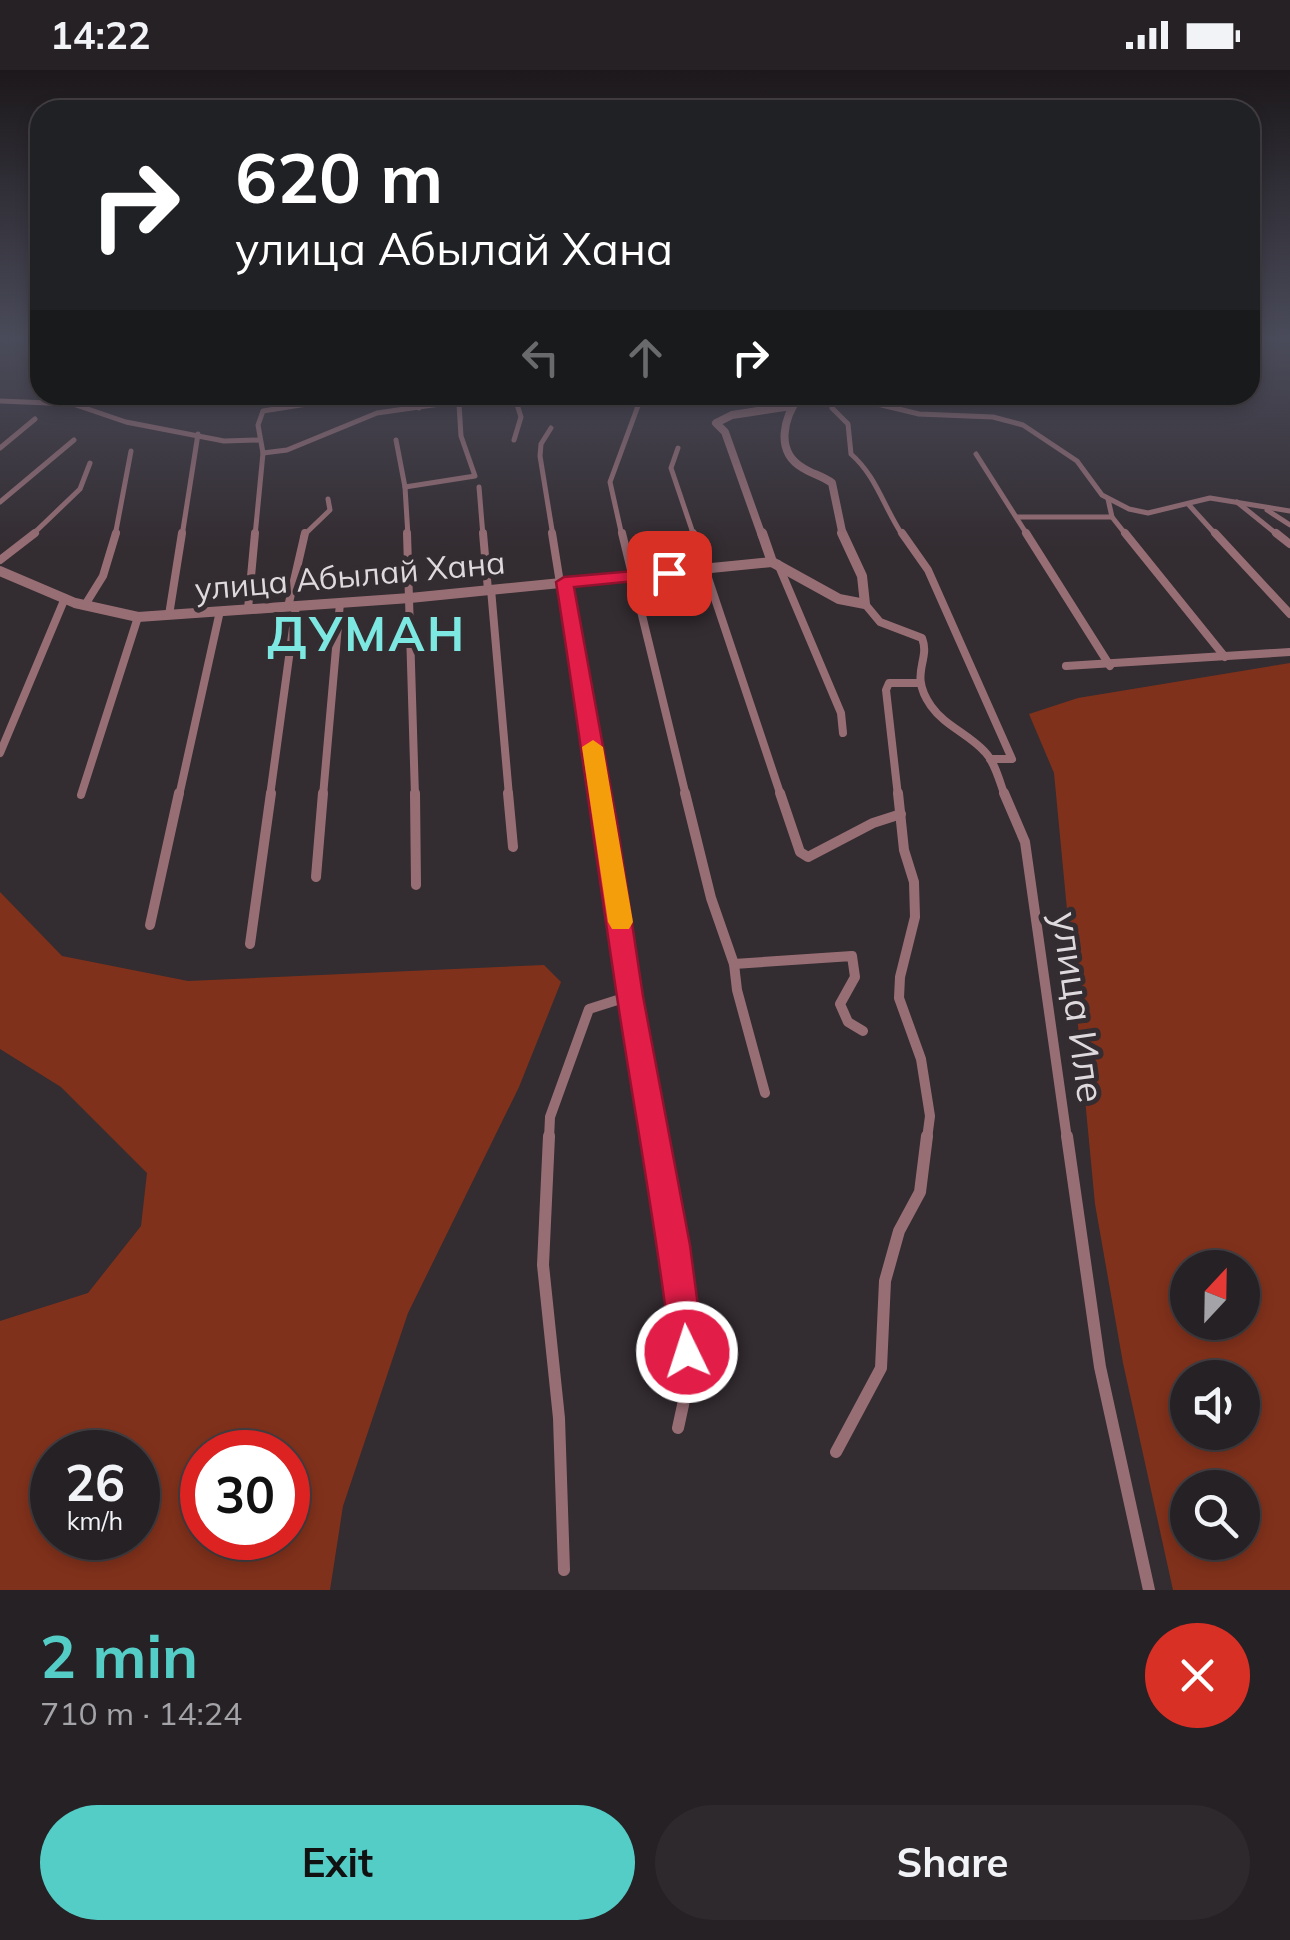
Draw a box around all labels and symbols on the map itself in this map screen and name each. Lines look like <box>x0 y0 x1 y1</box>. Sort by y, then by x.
pin <box>627 531 712 616</box>
street label: улица Абылай Хана <box>193 541 507 609</box>
district label: ДУМАН <box>267 603 467 663</box>
street label: улица Иле <box>1042 908 1116 1106</box>
north arrow <box>1170 1250 1260 1340</box>
position arrow <box>635 1300 739 1404</box>
speed limit sign: 30 <box>180 1430 310 1560</box>

